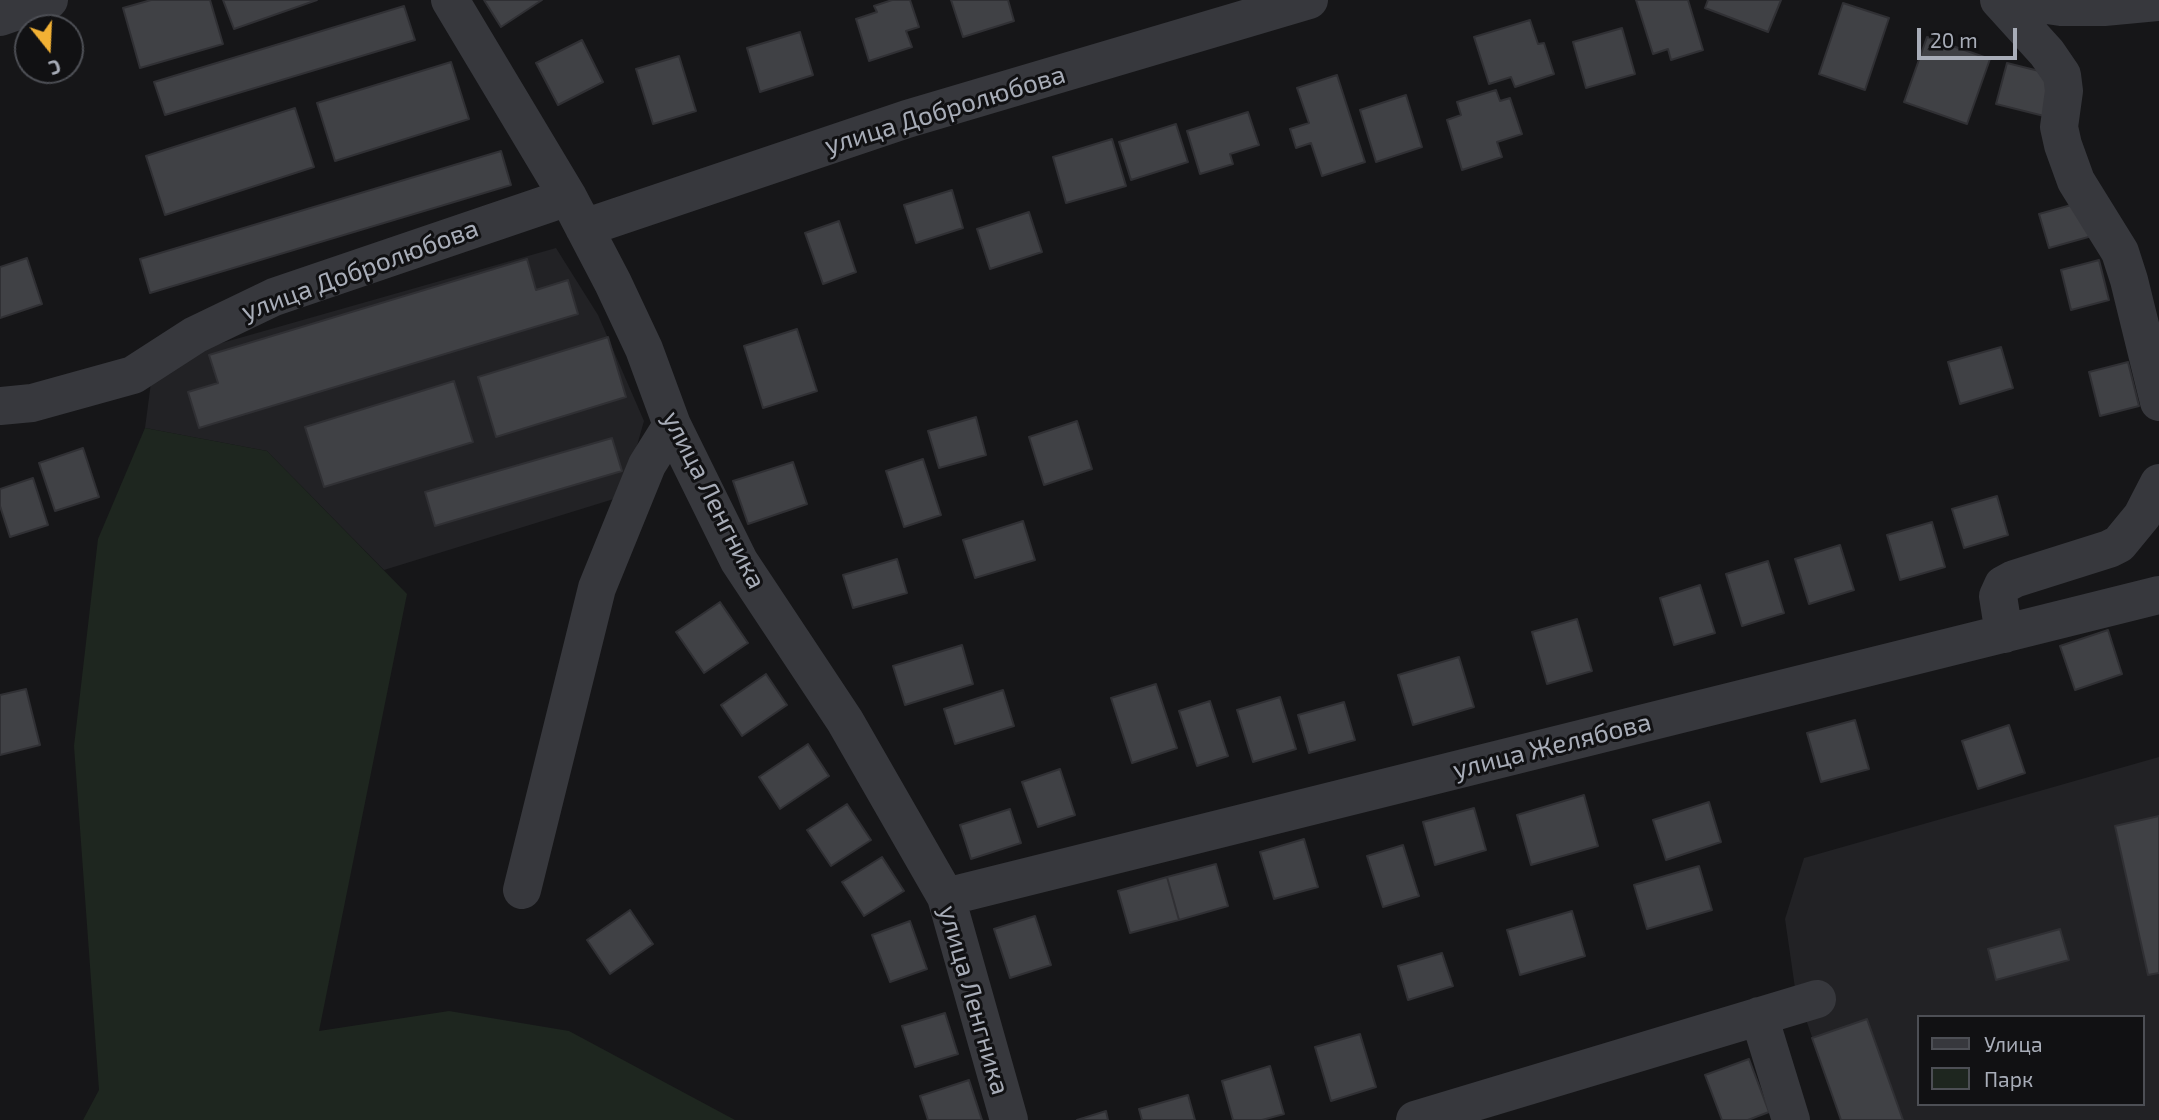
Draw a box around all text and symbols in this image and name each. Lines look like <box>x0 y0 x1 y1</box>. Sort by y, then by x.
north arrow <box>14 14 84 84</box>
scale bar <box>1921 14 2021 58</box>
text: 20 m <box>1930 27 1978 52</box>
text: С <box>46 55 64 80</box>
street label: улица Добролюбова <box>821 59 1069 161</box>
street label: улица Добролюбова <box>237 213 483 327</box>
street label: улица Ленгника <box>656 406 772 594</box>
street label: улица Желябова <box>1450 706 1654 786</box>
street label: улица Ленгника <box>932 902 1016 1098</box>
legend <box>1918 1015 2145 1106</box>
text: Улица <box>1984 1031 2043 1056</box>
text: Парк <box>1984 1066 2033 1091</box>

